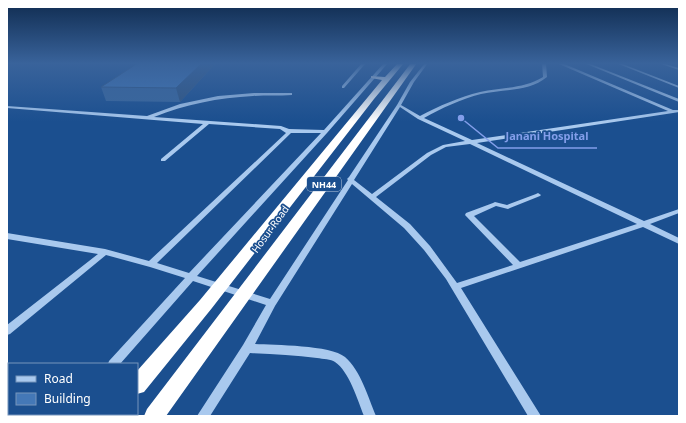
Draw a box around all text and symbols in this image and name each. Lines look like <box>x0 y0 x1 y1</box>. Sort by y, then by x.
callout: Janani Hospital <box>498 125 597 148</box>
text: Janani Hospital <box>505 128 588 143</box>
road number: NH44 <box>307 177 341 191</box>
street label: Hosur Road <box>248 203 292 255</box>
legend <box>8 363 138 415</box>
text: Road <box>44 370 73 387</box>
text: Building <box>44 390 91 407</box>

